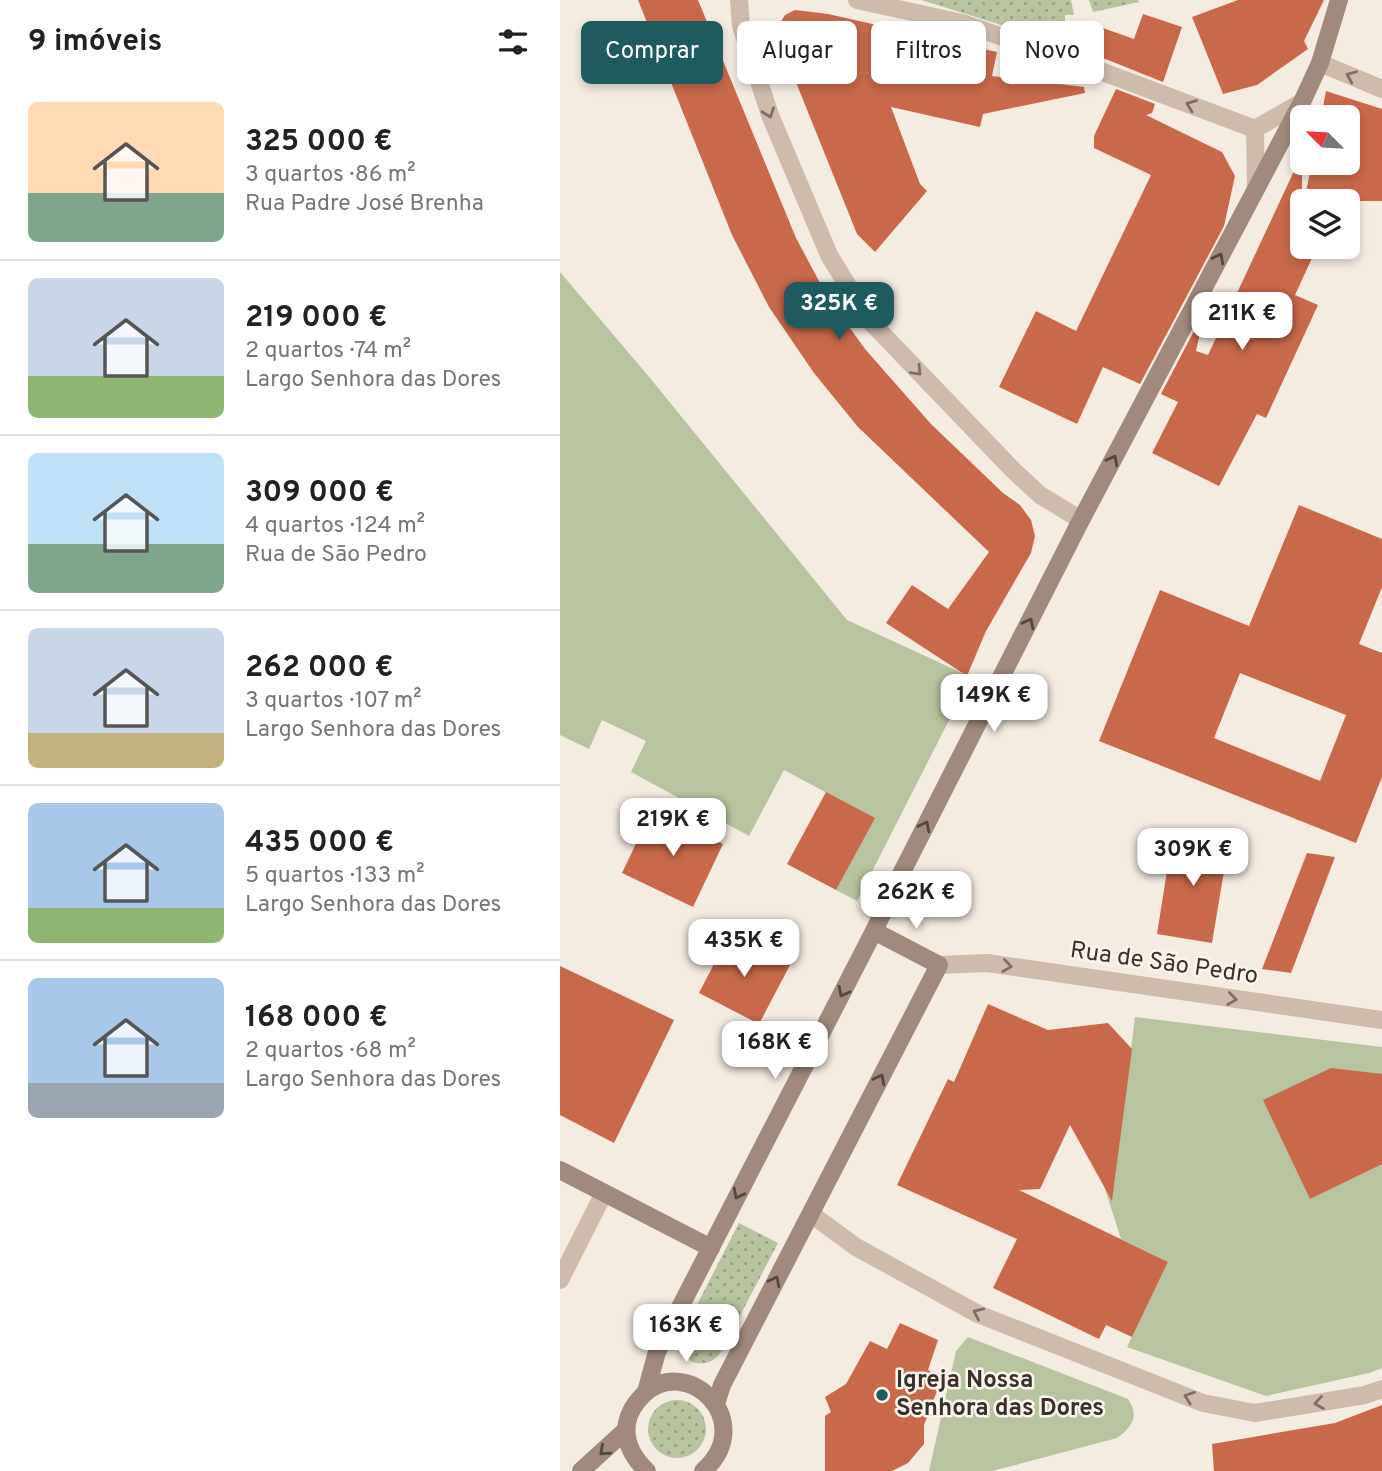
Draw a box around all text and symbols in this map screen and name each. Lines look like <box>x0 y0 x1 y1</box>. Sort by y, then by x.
chip: Comprar <box>581 21 723 84</box>
chip: Alugar <box>737 21 857 84</box>
chip: Filtros <box>871 21 986 84</box>
chip: Novo <box>1000 21 1104 84</box>
icon: filters <box>494 23 532 61</box>
text: 9 imóveis <box>28 24 162 61</box>
one-way arrow <box>1346 70 1358 84</box>
one-way arrow <box>1185 99 1198 113</box>
north arrow <box>1290 105 1360 175</box>
map controls <box>1290 105 1360 259</box>
one-way arrow <box>761 106 775 118</box>
text: 325 000 € <box>245 124 393 161</box>
icon: home <box>84 130 168 214</box>
text: 3 quartos · 86 m² <box>245 161 416 190</box>
button: layers <box>1290 189 1360 259</box>
text: Rua Padre José Brenha <box>245 190 484 219</box>
one-way arrow <box>1210 253 1224 266</box>
pin: 325K € <box>782 282 896 342</box>
text: 325K € <box>800 290 878 319</box>
pin: 211K € <box>1185 292 1299 352</box>
text: 219 000 € <box>245 300 387 337</box>
text: 211K € <box>1207 300 1277 329</box>
icon: home <box>84 306 168 390</box>
text: 2 quartos · 74 m² <box>245 337 411 366</box>
one-way arrow <box>909 363 922 376</box>
text: Largo Senhora das Dores <box>245 366 501 395</box>
one-way arrow <box>1105 455 1118 467</box>
text: 309 000 € <box>245 475 394 512</box>
icon: home <box>84 481 168 565</box>
text: 4 quartos · 124 m² <box>245 512 425 541</box>
text: Rua de São Pedro <box>245 541 427 570</box>
one-way arrow <box>1020 618 1034 630</box>
text: 262 000 € <box>245 650 394 687</box>
icon: home <box>84 656 168 740</box>
pin: 149K € <box>937 674 1051 734</box>
text: 149K € <box>957 682 1031 711</box>
text: 3 quartos · 107 m² <box>245 687 422 716</box>
text: Largo Senhora das Dores <box>245 716 501 745</box>
pin: 219K € <box>616 798 730 858</box>
text: 219K € <box>636 806 710 835</box>
one-way arrow <box>917 821 931 833</box>
text: 435 000 € <box>245 825 394 862</box>
pin: 309K € <box>1136 828 1250 888</box>
icon: home <box>84 831 168 915</box>
text: 309K € <box>1153 836 1233 865</box>
text: 5 quartos · 133 m² <box>245 862 425 891</box>
pin: 262K € <box>859 872 973 931</box>
text: 262K € <box>877 879 955 908</box>
text: Largo Senhora das Dores <box>245 891 501 920</box>
pin: 435K € <box>687 920 801 979</box>
text: 435K € <box>704 927 784 956</box>
street label: Rua de São Pedro <box>1068 936 1260 992</box>
one-way arrow <box>1002 958 1013 973</box>
one-way arrow <box>837 985 851 997</box>
one-way arrow <box>1227 991 1238 1006</box>
text: 168 000 € <box>245 1000 388 1037</box>
icon: home <box>84 1006 168 1090</box>
pin: 168K € <box>718 1021 832 1081</box>
text: 168K € <box>738 1029 812 1058</box>
text: 2 quartos · 68 m² <box>245 1037 416 1066</box>
text: Largo Senhora das Dores <box>245 1066 501 1095</box>
one-way arrow <box>872 1074 886 1086</box>
one-way arrow <box>733 1187 747 1199</box>
one-way arrow <box>767 1276 781 1288</box>
pin: 163K € <box>629 1304 743 1364</box>
one-way arrow <box>973 1307 985 1321</box>
text: 163K € <box>649 1312 723 1341</box>
place label: Igreja Nossa Senhora das Dores <box>896 1366 1104 1424</box>
marker: Igreja Nossa Senhora das Dores <box>874 1387 890 1403</box>
one-way arrow <box>1184 1392 1196 1406</box>
one-way arrow <box>1313 1395 1325 1410</box>
one-way arrow <box>599 1443 612 1455</box>

